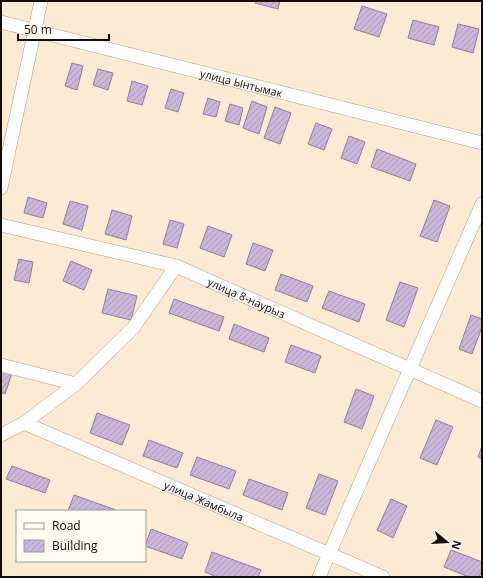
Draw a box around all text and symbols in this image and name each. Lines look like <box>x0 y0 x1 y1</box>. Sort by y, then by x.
scale bar <box>18 16 109 42</box>
text: 50 m <box>24 21 52 38</box>
street label: улица Ынтымак <box>199 65 285 100</box>
street label: улица 8-наурыз <box>205 273 288 321</box>
street label: улица Жамбыла <box>162 477 246 524</box>
legend <box>16 510 146 562</box>
text: Road <box>52 517 81 534</box>
north arrow <box>427 522 467 562</box>
text: Building <box>52 537 98 554</box>
text: N <box>448 539 466 552</box>

